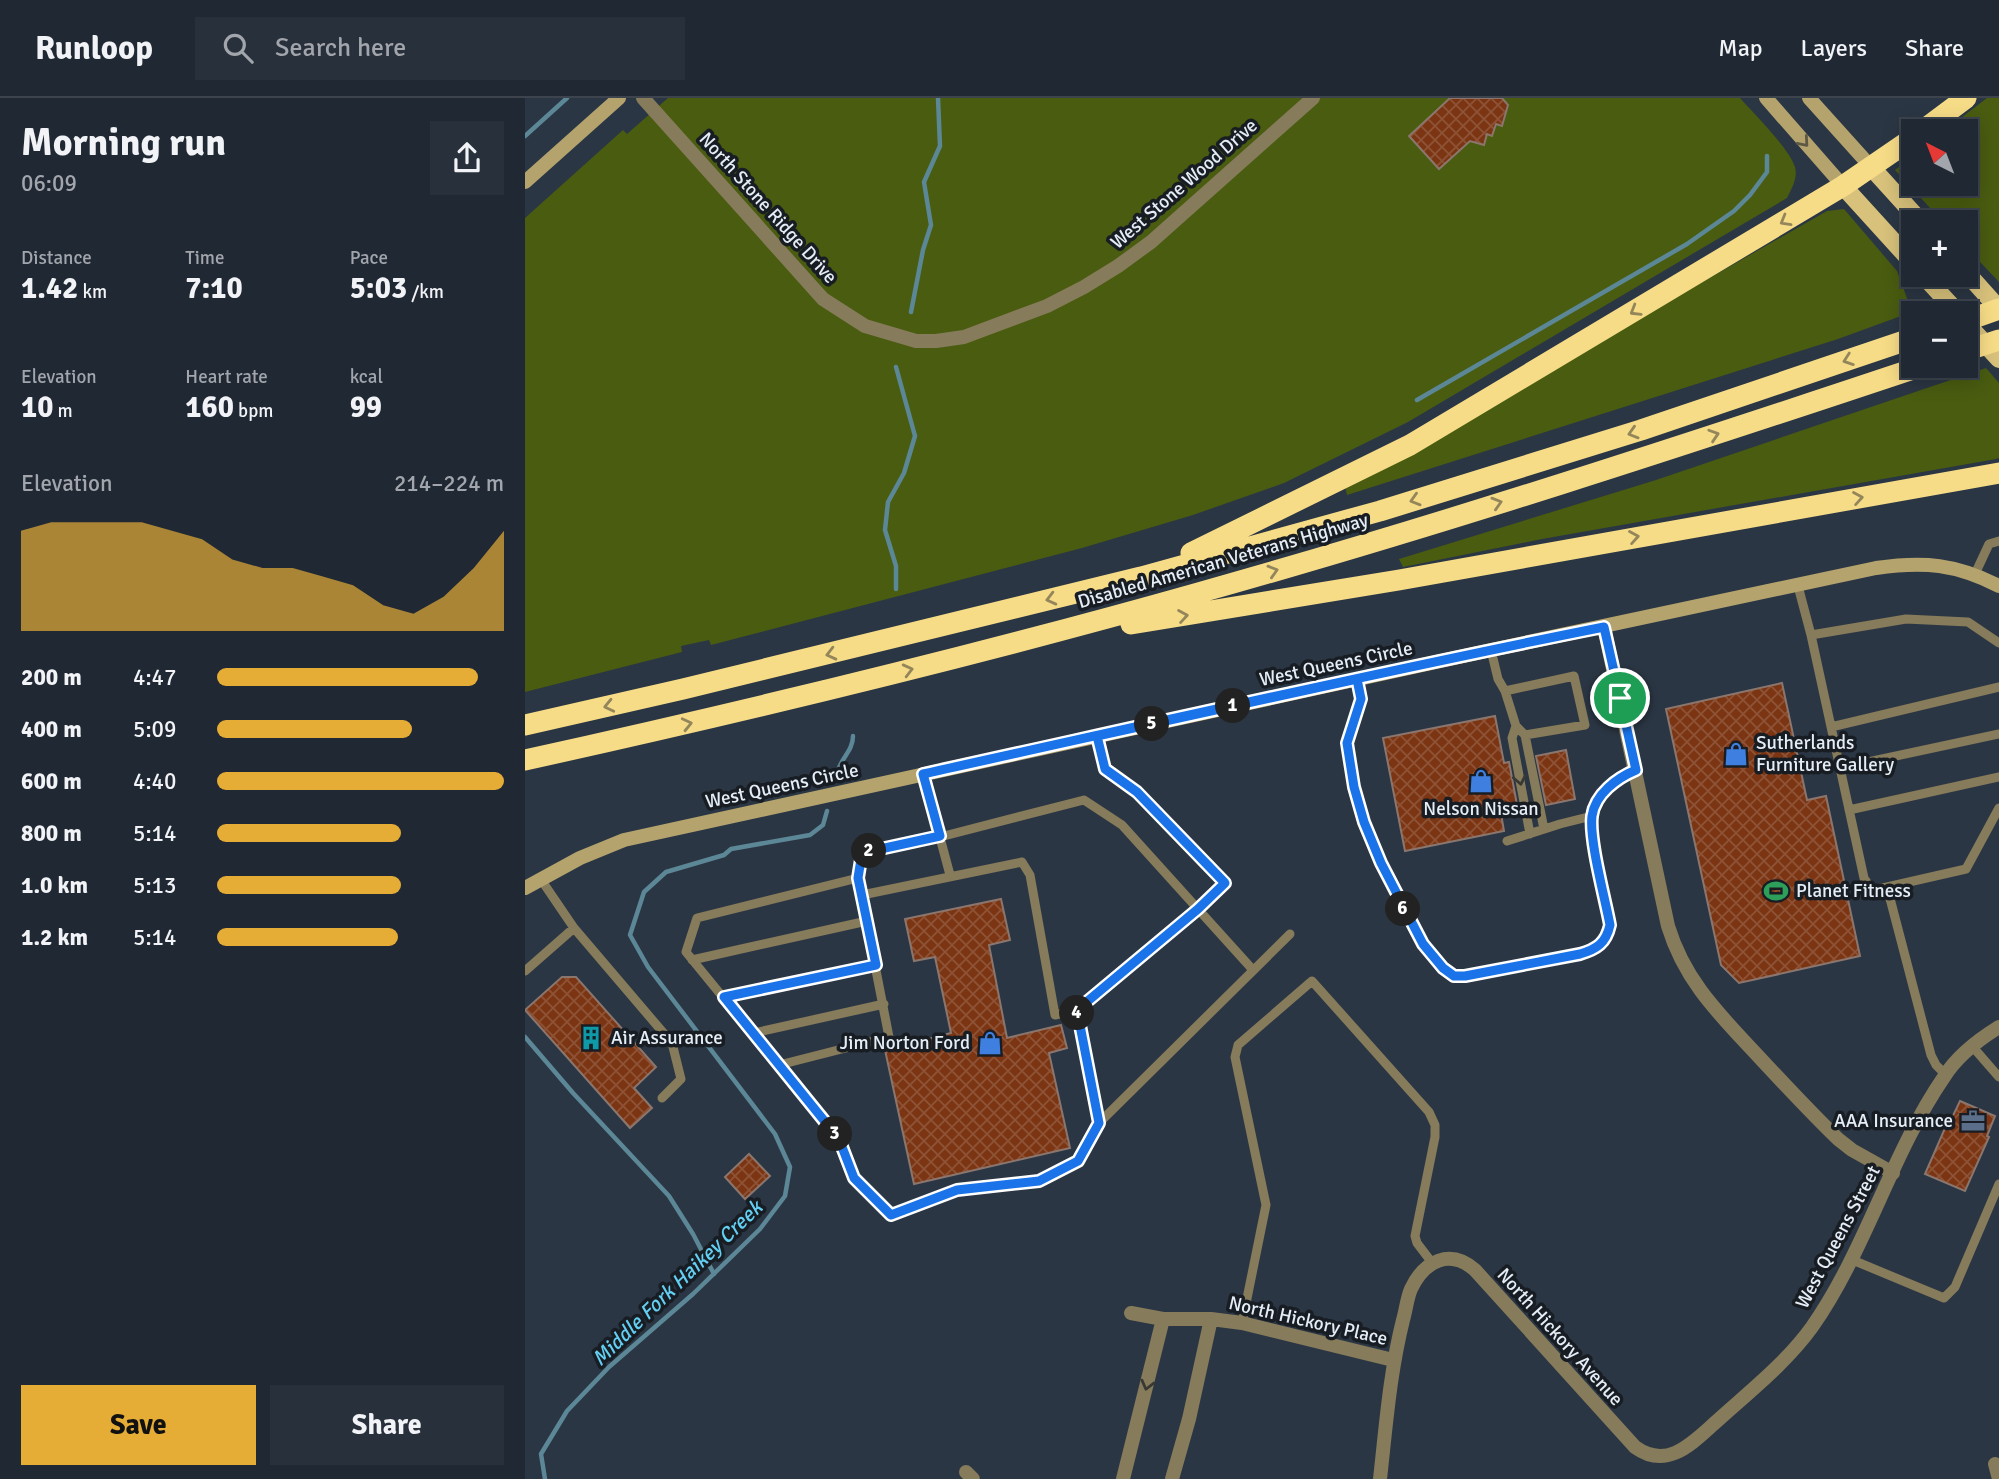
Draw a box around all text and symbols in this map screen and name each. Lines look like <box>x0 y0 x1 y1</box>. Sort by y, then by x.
search box <box>195 17 685 80</box>
text: Runloop <box>35 28 153 69</box>
icon: search <box>219 29 257 67</box>
text: Search here <box>275 32 406 64</box>
text: Map <box>1718 33 1763 63</box>
text: Layers <box>1801 33 1867 63</box>
text: Share <box>1905 33 1964 63</box>
street label: West Stone Wood Drive <box>1106 114 1262 254</box>
text: Morning run <box>21 119 226 166</box>
north arrow <box>1901 119 1977 196</box>
map controls <box>1901 119 1978 378</box>
button: share <box>430 121 504 195</box>
street label: North Stone Ridge Drive <box>694 127 842 289</box>
one-way arrow <box>1796 134 1808 147</box>
text: 06:09 <box>21 169 77 198</box>
button: + <box>1901 210 1978 287</box>
one-way arrow <box>1779 213 1792 226</box>
text: Distance <box>21 246 92 270</box>
text: Time <box>185 246 224 270</box>
text: Pace <box>350 246 388 270</box>
text: 1.42 <box>21 270 78 307</box>
text: 7:10 <box>185 270 243 307</box>
text: 5:03 <box>350 270 407 307</box>
text: km <box>78 280 107 304</box>
text: /km <box>407 280 444 304</box>
button: − <box>1901 301 1978 378</box>
one-way arrow <box>1629 302 1642 315</box>
one-way arrow <box>1842 352 1855 366</box>
text: Elevation <box>21 365 97 389</box>
text: Heart rate <box>185 365 268 389</box>
text: kcal <box>350 365 383 389</box>
text: 10 <box>21 389 53 426</box>
text: 160 <box>185 389 234 426</box>
text: 99 <box>350 389 382 426</box>
text: m <box>53 399 73 423</box>
text: bpm <box>234 399 273 423</box>
one-way arrow <box>1627 425 1639 439</box>
one-way arrow <box>1708 429 1720 443</box>
text: Elevation <box>21 469 113 498</box>
text: 214–224 m <box>394 469 504 498</box>
one-way arrow <box>1852 491 1864 506</box>
one-way arrow <box>1410 492 1422 507</box>
one-way arrow <box>1491 497 1503 512</box>
street label: Disabled American Veterans Highway <box>1075 508 1371 614</box>
one-way arrow <box>1628 531 1640 546</box>
one-way arrow <box>1267 565 1279 580</box>
one-way arrow <box>1046 591 1058 605</box>
one-way arrow <box>1177 609 1188 624</box>
street label: West Queens Circle <box>1257 636 1415 692</box>
one-way arrow <box>825 646 837 660</box>
text: 200 m <box>21 663 82 692</box>
text: 4:47 <box>133 663 176 692</box>
one-way arrow <box>902 664 914 679</box>
pin <box>1590 668 1650 728</box>
icon: arrive <box>1601 679 1639 717</box>
pin: 1 <box>1215 688 1251 724</box>
text: 1 <box>1227 693 1238 717</box>
one-way arrow <box>603 697 615 712</box>
pin: 5 <box>1135 706 1169 742</box>
text: 5 <box>1146 711 1157 735</box>
text: 400 m <box>21 715 82 744</box>
text: 5:09 <box>133 715 176 744</box>
one-way arrow <box>681 718 693 733</box>
place label: Sutherlands Furniture Gallery <box>1756 731 1894 777</box>
shop icon: Sutherlands Furniture Gallery <box>1722 740 1750 768</box>
street label: West Queens Circle <box>703 758 861 814</box>
text: 600 m <box>21 767 82 796</box>
text: 4:40 <box>133 767 176 796</box>
shop icon: Nelson Nissan <box>1467 767 1495 795</box>
one-way arrow <box>1511 774 1526 786</box>
place label: Nelson Nissan <box>1423 797 1539 821</box>
text: 800 m <box>21 819 82 848</box>
text: 5:14 <box>133 819 176 848</box>
pin: 2 <box>851 834 887 868</box>
text: 2 <box>863 838 874 862</box>
text: 1.0 km <box>21 871 88 900</box>
text: 5:13 <box>133 871 176 900</box>
sports icon: Planet Fitness <box>1762 877 1790 905</box>
place label: Planet Fitness <box>1796 879 1911 903</box>
pin: 6 <box>1385 892 1421 926</box>
text: 6 <box>1397 896 1408 920</box>
text: 1.2 km <box>21 923 88 952</box>
text: 5:14 <box>133 923 176 952</box>
pin: 4 <box>1059 996 1095 1030</box>
text: 4 <box>1071 1000 1082 1024</box>
building icon: Air Assurance <box>577 1024 605 1052</box>
place label: Air Assurance <box>611 1026 723 1050</box>
shop icon: Jim Norton Ford <box>976 1029 1004 1057</box>
place label: Jim Norton Ford <box>840 1031 970 1055</box>
office icon: AAA Insurance <box>1959 1107 1987 1135</box>
place label: AAA Insurance <box>1834 1109 1953 1133</box>
pin: 3 <box>817 1116 853 1152</box>
text: 3 <box>829 1121 840 1145</box>
street label: West Queens Street <box>1790 1161 1886 1312</box>
water label: Middle Fork Haikey Creek <box>586 1193 769 1371</box>
street label: North Hickory Avenue <box>1492 1263 1628 1411</box>
street label: North Hickory Place <box>1226 1291 1390 1351</box>
one-way arrow <box>1141 1379 1155 1391</box>
button: Save <box>21 1385 256 1465</box>
button: Share <box>270 1385 504 1465</box>

